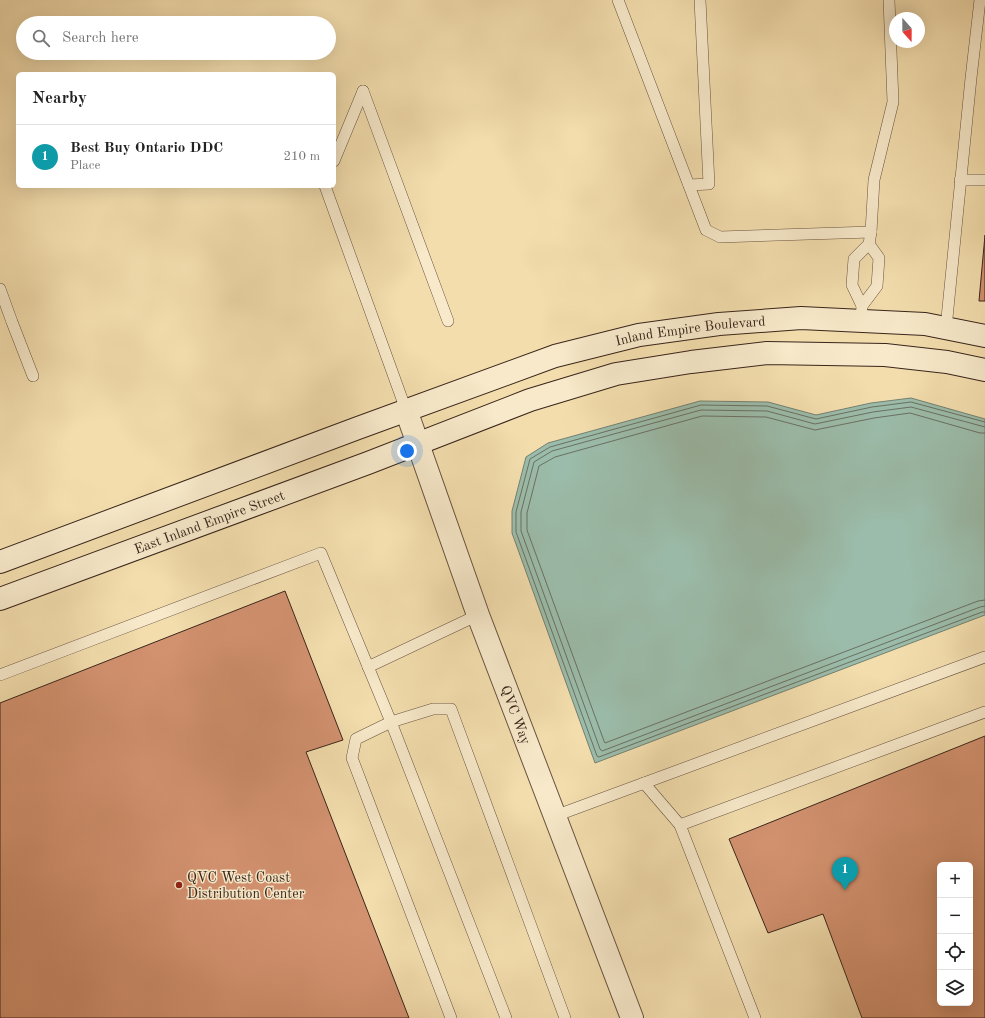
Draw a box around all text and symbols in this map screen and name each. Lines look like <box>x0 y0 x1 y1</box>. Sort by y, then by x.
north arrow <box>889 12 925 48</box>
search box <box>16 16 336 60</box>
icon: search <box>30 27 52 49</box>
text: Search here <box>62 31 139 46</box>
text: Nearby <box>32 90 87 107</box>
text: Best Buy Ontario DDC <box>70 141 223 156</box>
text: 1 <box>41 150 49 163</box>
text: 210 m <box>283 150 320 163</box>
text: Place <box>70 159 100 172</box>
street label: Inland Empire Boulevard <box>614 315 766 349</box>
your location <box>397 441 417 461</box>
street label: East Inland Empire Street <box>132 488 287 557</box>
street label: QVC Way <box>498 684 533 747</box>
pin: 1 <box>832 857 858 890</box>
map controls <box>937 862 973 1006</box>
button: + <box>937 862 973 898</box>
place label: QVC West Coast Distribution Center <box>187 871 305 901</box>
marker: QVC West Coast Distribution Center <box>174 880 184 890</box>
button: − <box>937 898 973 934</box>
button: locate <box>937 934 973 970</box>
button: layers <box>937 970 973 1006</box>

